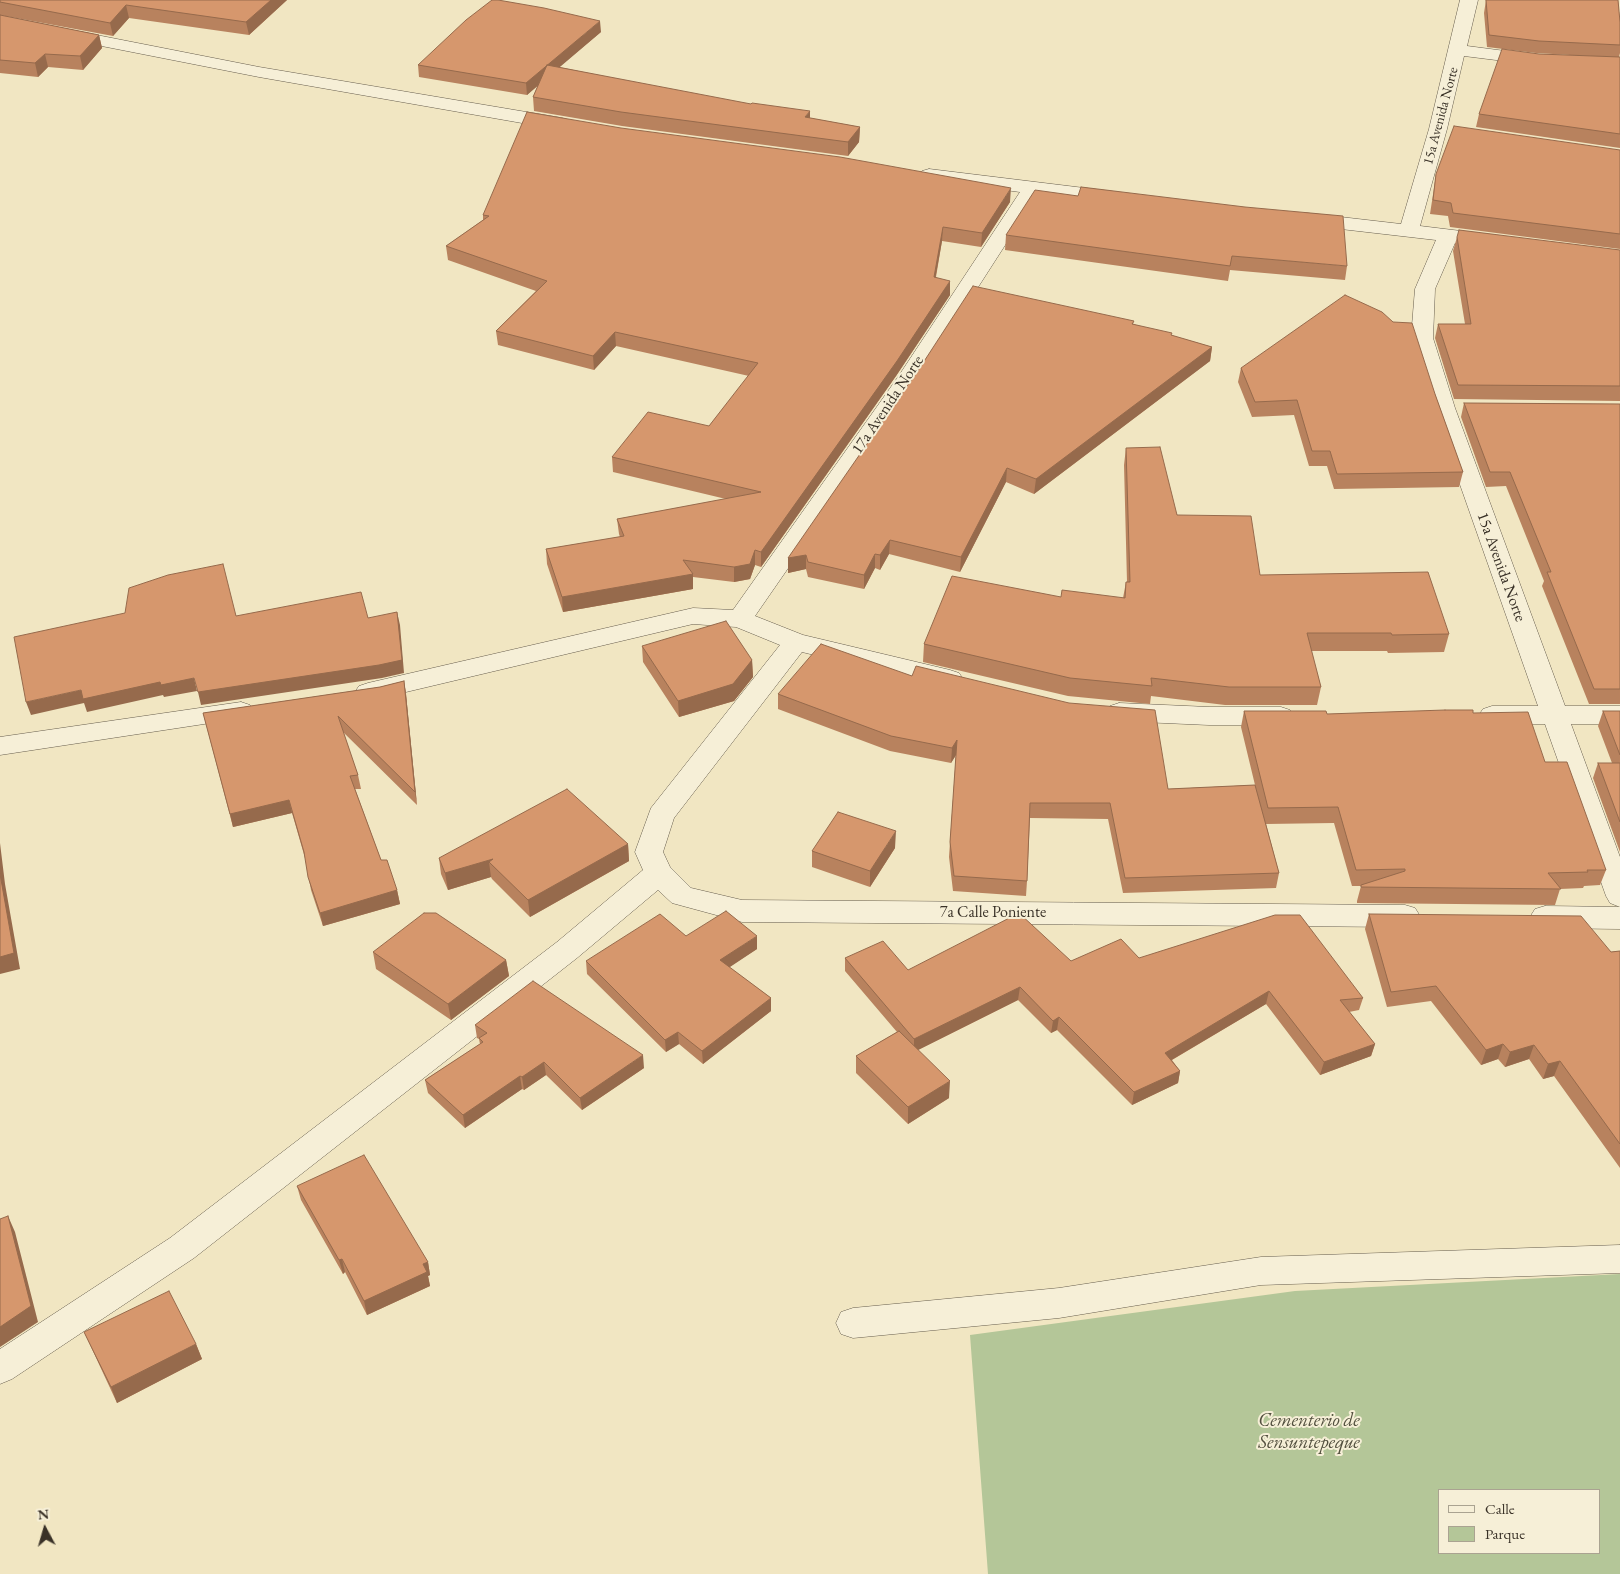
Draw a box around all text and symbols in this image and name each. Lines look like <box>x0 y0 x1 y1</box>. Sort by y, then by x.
street label: 15a Avenida Norte <box>1420 65 1462 167</box>
street label: 17a Avenida Norte <box>848 352 928 458</box>
street label: 15a Avenida Norte <box>1472 510 1530 624</box>
street label: 7a Calle Poniente <box>940 903 1046 923</box>
park label: Cementerio de Sensuntepeque <box>1258 1410 1360 1454</box>
legend <box>1438 1489 1600 1554</box>
text: Calle <box>1485 1499 1515 1518</box>
north arrow <box>20 1504 70 1554</box>
text: N <box>37 1505 50 1524</box>
text: Parque <box>1485 1524 1525 1543</box>

